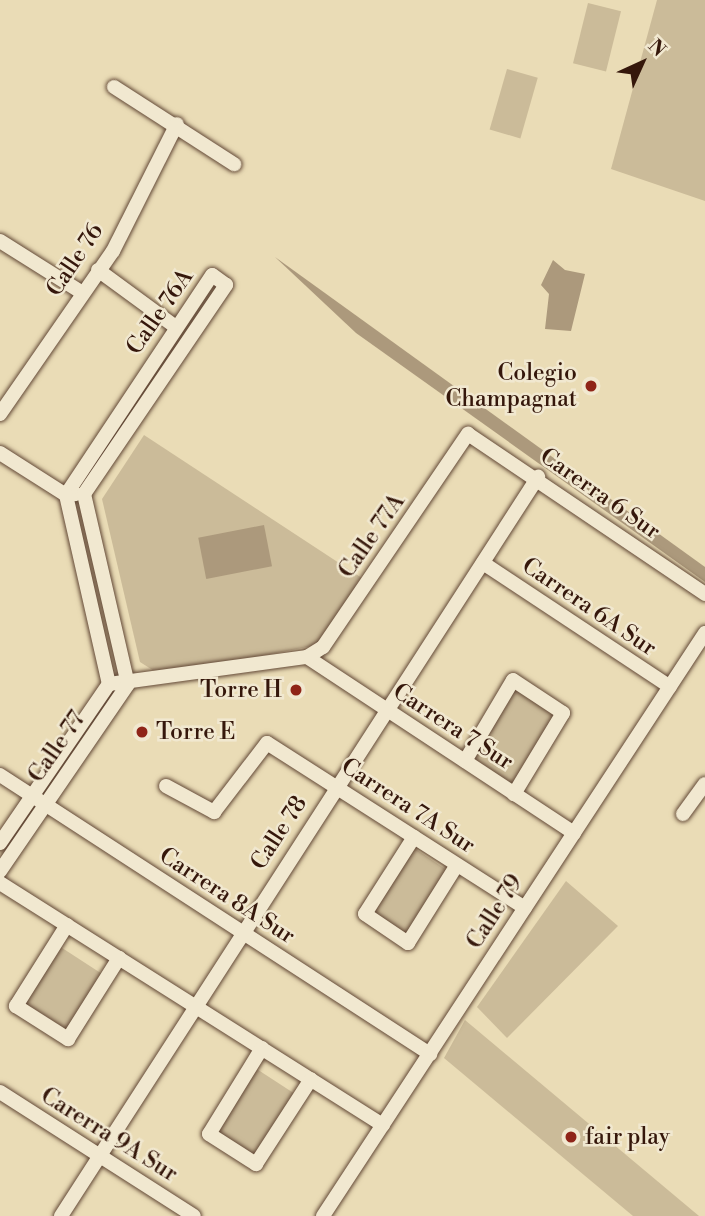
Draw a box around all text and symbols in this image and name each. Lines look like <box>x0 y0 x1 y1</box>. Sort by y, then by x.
north arrow <box>607 28 677 98</box>
text: N <box>643 34 671 62</box>
street label: Calle 76 <box>41 218 109 302</box>
street label: Calle 76A <box>121 264 199 360</box>
place label: Colegio Champagnat <box>445 359 577 413</box>
marker: Colegio Champagnat <box>583 378 599 394</box>
street label: Carerra 6 Sur <box>535 442 665 546</box>
street label: Calle 77A <box>333 489 411 583</box>
street label: Carrera 6A Sur <box>517 552 661 662</box>
place label: Torre H <box>200 676 282 704</box>
street label: Carrera 7 Sur <box>388 678 518 776</box>
marker: Torre H <box>288 682 304 698</box>
street label: Calle 77 <box>23 706 91 788</box>
place label: Torre E <box>156 718 235 746</box>
marker: Torre E <box>134 724 150 740</box>
street label: Carrera 7A Sur <box>336 753 480 859</box>
street label: Calle 78 <box>245 791 313 875</box>
street label: Carrera 8A Sur <box>154 842 300 950</box>
street label: Calle 79 <box>461 870 529 954</box>
street label: Carerra 9A Sur <box>35 1082 183 1188</box>
place label: fair play <box>585 1123 670 1151</box>
marker: fair play <box>563 1129 579 1145</box>

